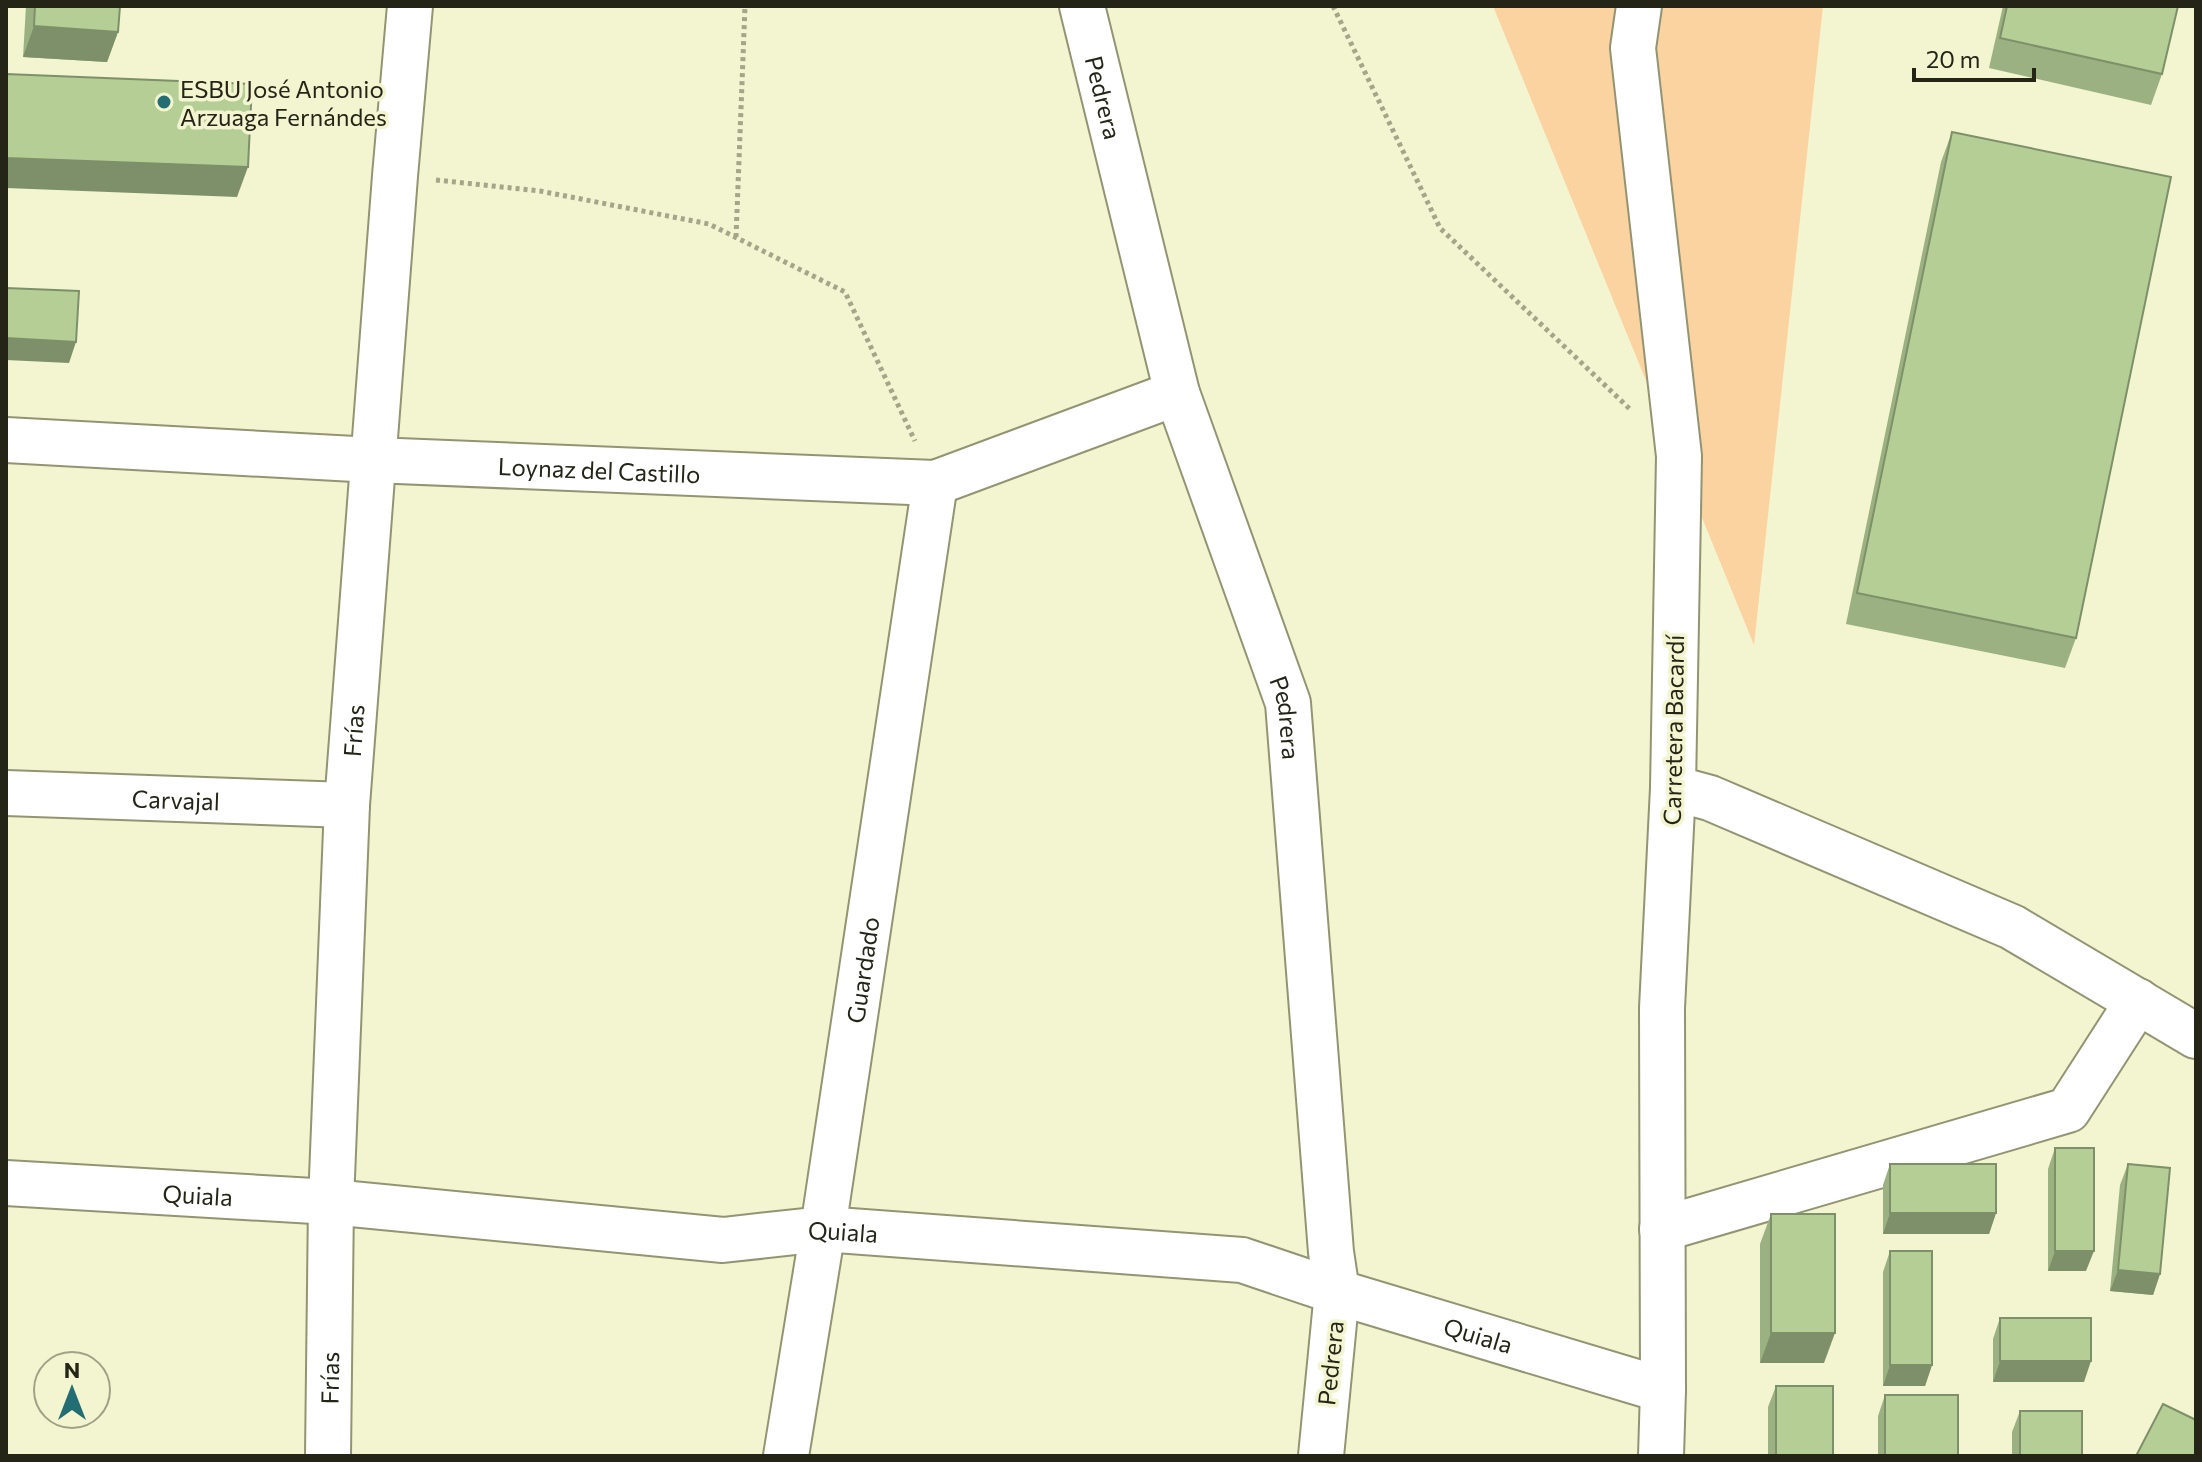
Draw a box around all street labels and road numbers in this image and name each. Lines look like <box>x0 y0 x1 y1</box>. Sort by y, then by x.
street label: Pedrera <box>1080 53 1129 142</box>
street label: Loynaz del Castillo <box>497 451 701 488</box>
street label: Carretera Bacardí <box>1657 634 1689 826</box>
street label: Pedrera <box>1265 672 1307 761</box>
street label: Frías <box>336 703 369 758</box>
street label: Carvajal <box>131 783 220 815</box>
street label: Guardado <box>840 915 884 1025</box>
street label: Quiala <box>162 1178 234 1211</box>
street label: Quiala <box>806 1214 879 1248</box>
street label: Quiala <box>1440 1310 1516 1359</box>
street label: Pedrera <box>1311 1319 1349 1407</box>
street label: Frías <box>314 1352 344 1405</box>

